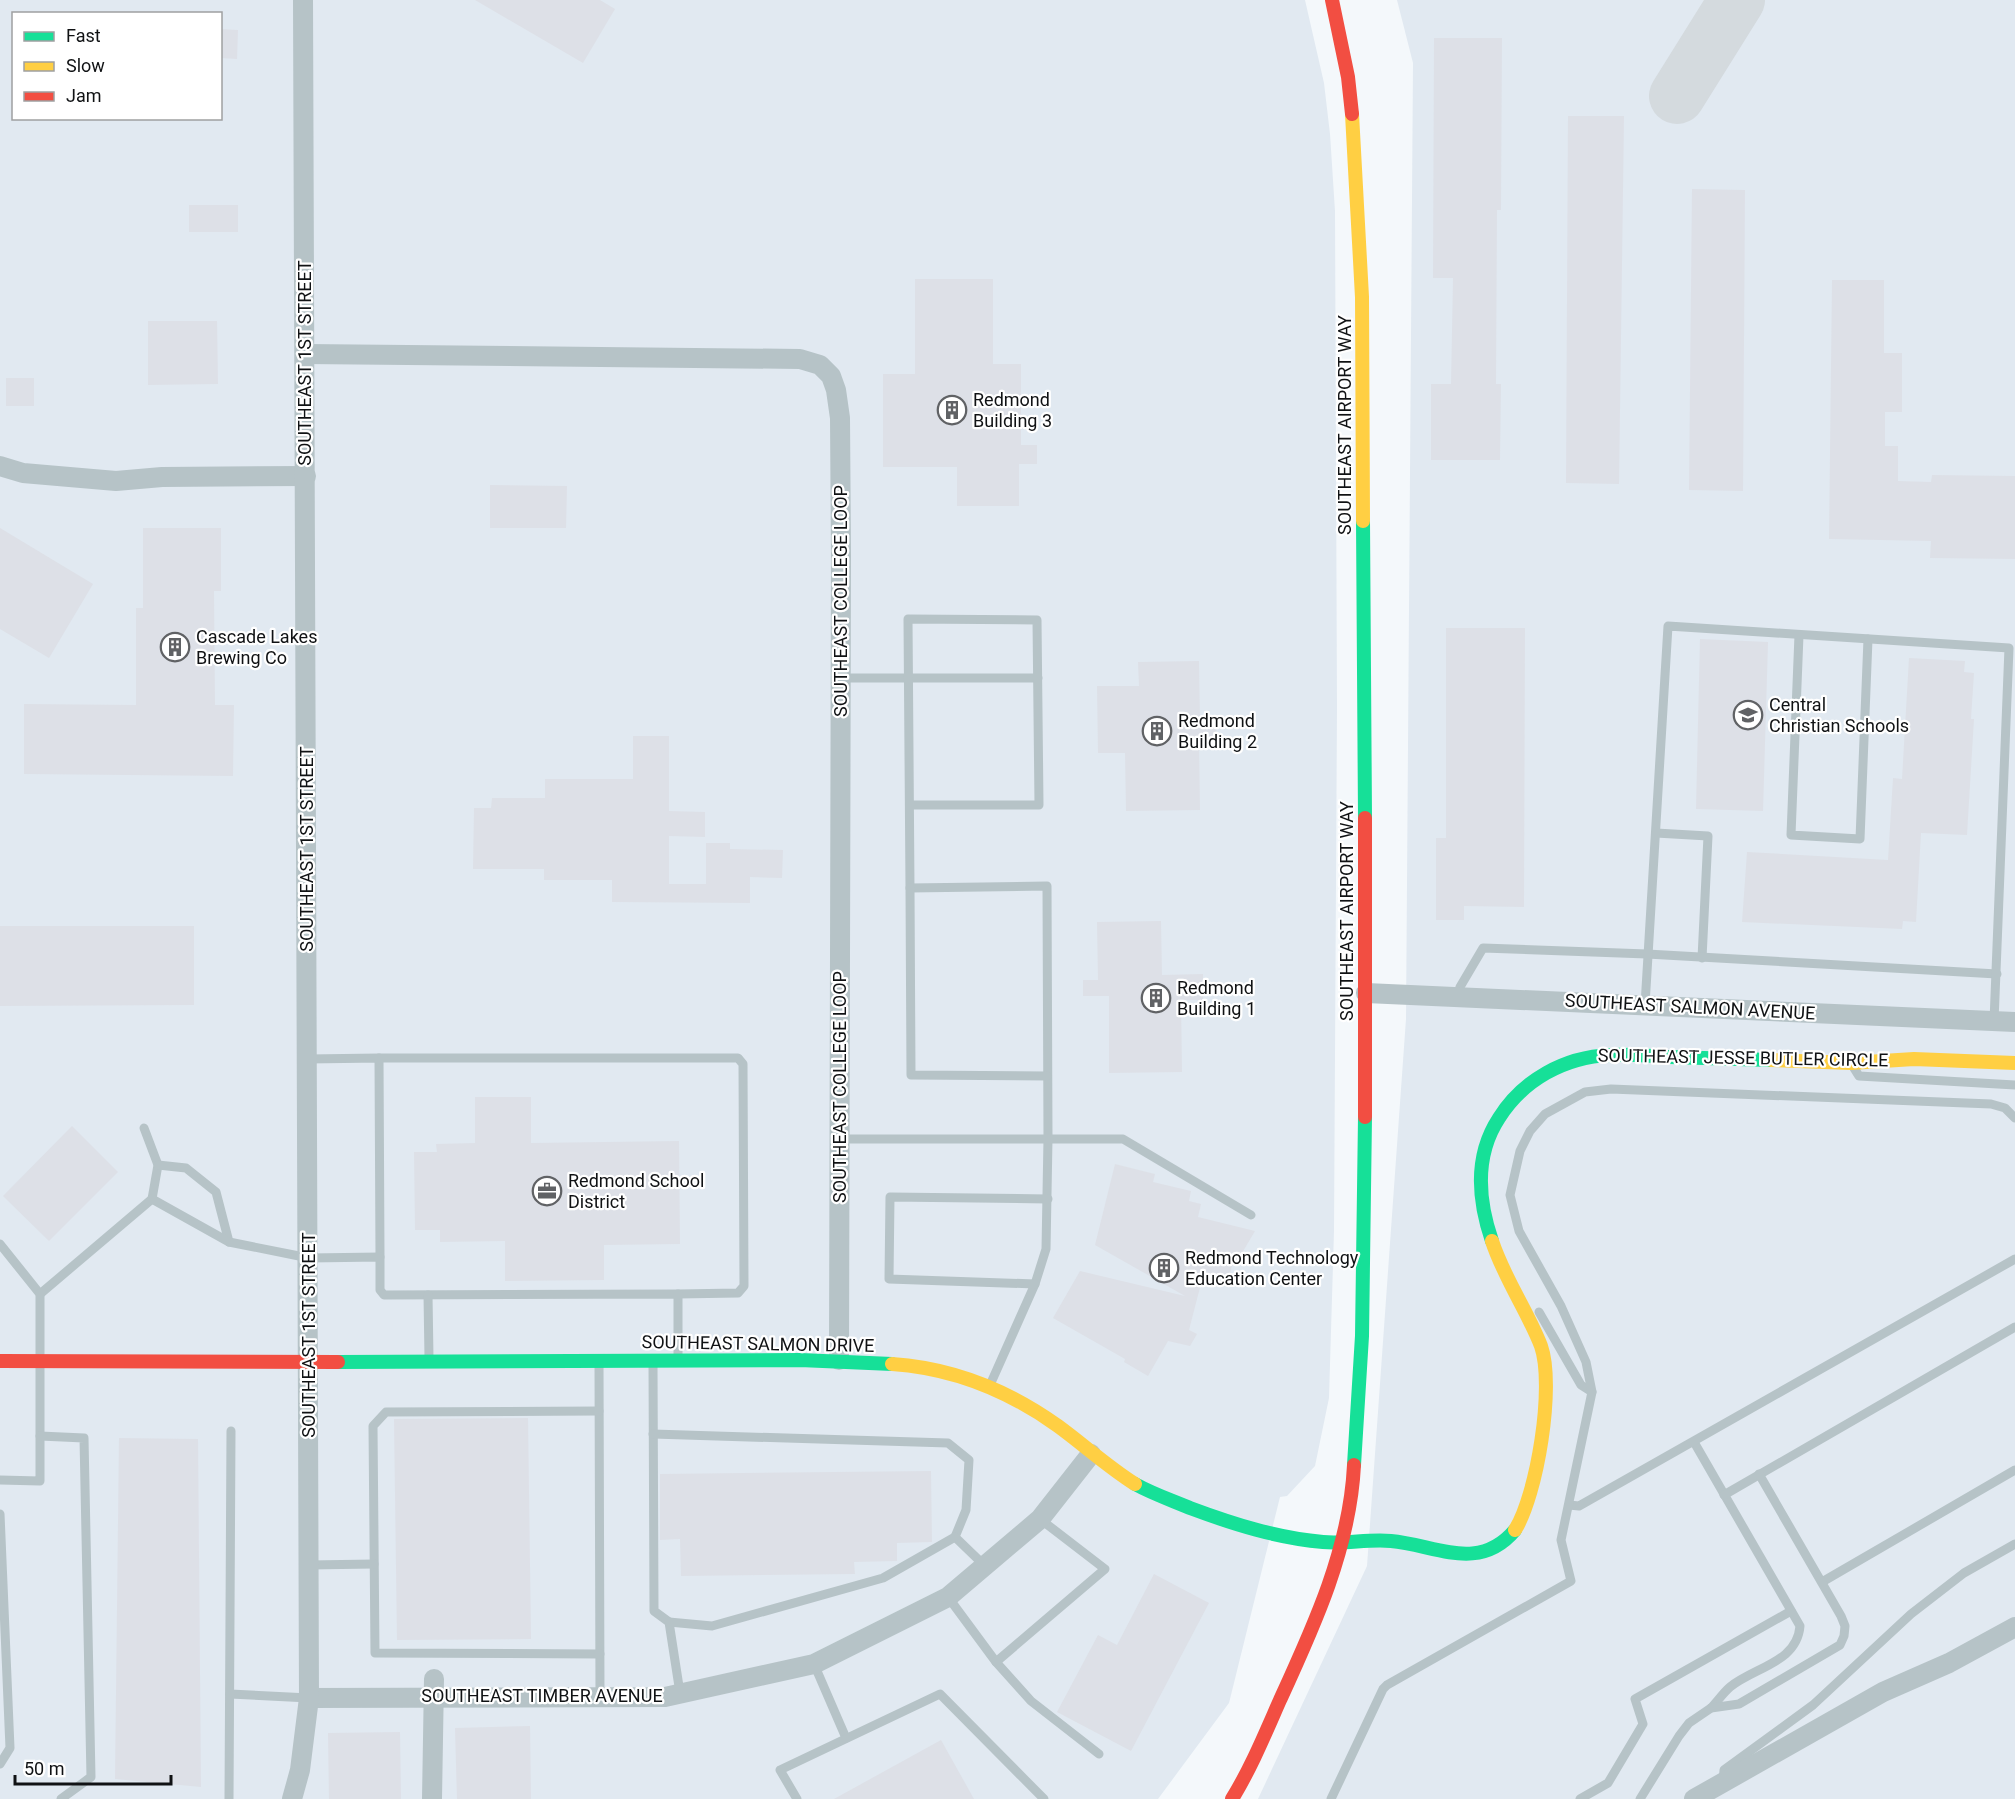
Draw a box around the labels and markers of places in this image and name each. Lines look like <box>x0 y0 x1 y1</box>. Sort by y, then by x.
place label: Redmond Building 3 <box>973 389 1052 431</box>
building icon: Redmond Building 3 <box>936 394 968 426</box>
place label: Cascade Lakes Brewing Co <box>196 626 317 668</box>
building icon: Cascade Lakes Brewing Co <box>159 631 191 663</box>
place label: Central Christian Schools <box>1769 694 1909 736</box>
school or university icon: Central Christian Schools <box>1732 699 1764 731</box>
place label: Redmond Building 2 <box>1178 710 1257 752</box>
building icon: Redmond Building 2 <box>1141 715 1173 747</box>
place label: Redmond Building 1 <box>1177 977 1256 1019</box>
building icon: Redmond Building 1 <box>1140 982 1172 1014</box>
place label: Redmond School District <box>568 1170 704 1212</box>
office icon: Redmond School District <box>531 1175 563 1207</box>
place label: Redmond Technology Education Center <box>1185 1247 1359 1289</box>
building icon: Redmond Technology Education Center <box>1148 1252 1180 1284</box>

